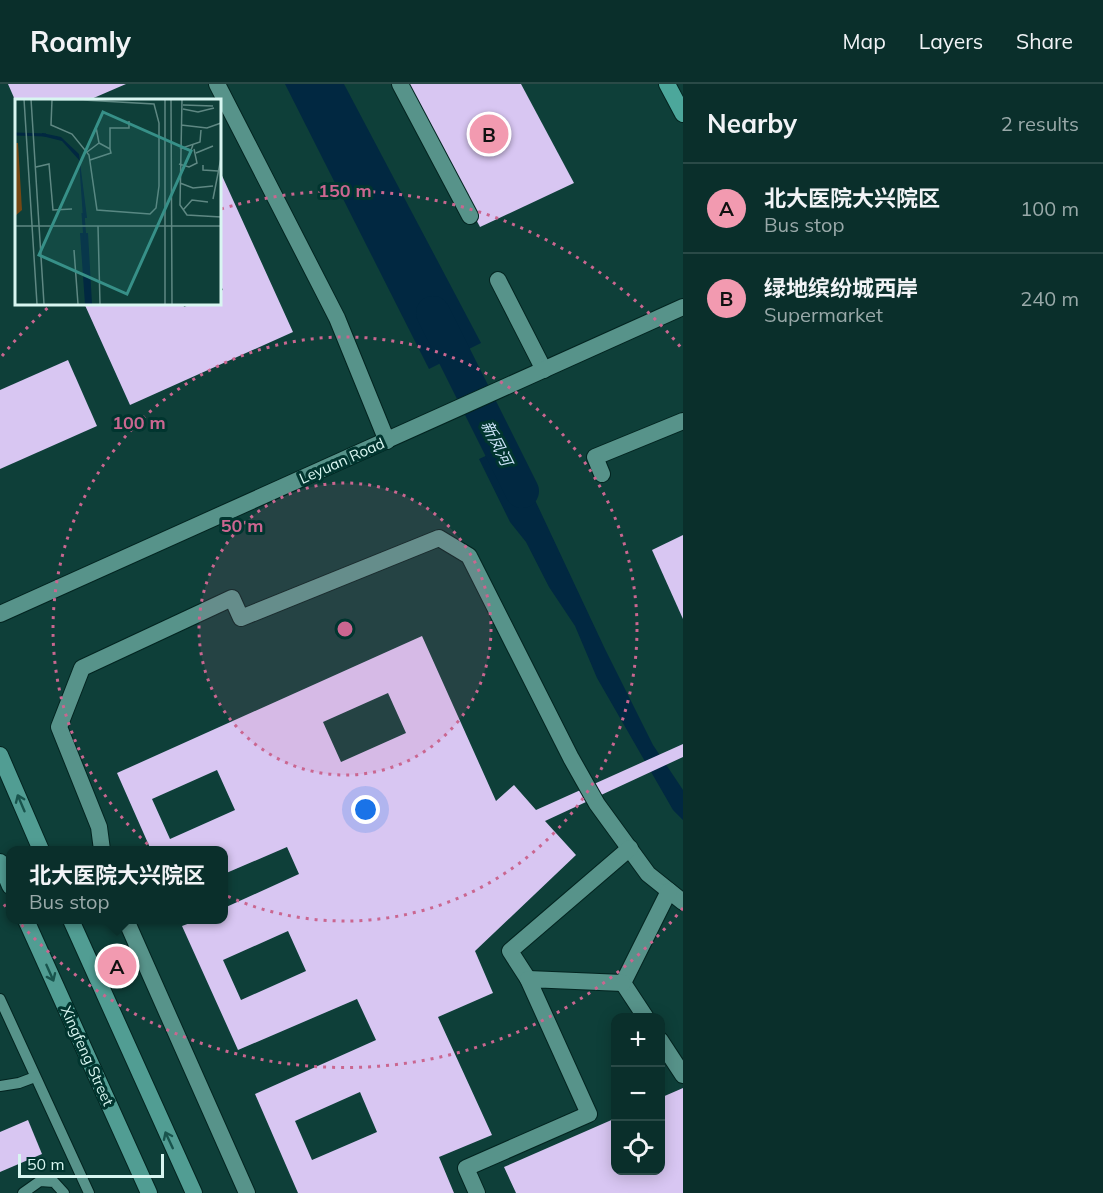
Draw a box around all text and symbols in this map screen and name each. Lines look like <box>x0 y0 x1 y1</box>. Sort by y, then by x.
text: Roamly <box>30 24 131 59</box>
text: Map <box>843 28 886 54</box>
text: Layers <box>919 28 983 54</box>
text: Share <box>1016 28 1073 54</box>
inset map <box>15 99 220 304</box>
text: Nearby <box>707 107 797 140</box>
text: 2 results <box>1001 111 1079 136</box>
pin: B <box>470 112 508 156</box>
text: 150 m <box>318 179 372 202</box>
text: 北大医院大兴院区 <box>764 184 940 212</box>
text: A <box>719 196 734 221</box>
text: 100 m <box>1020 196 1079 221</box>
text: Bus stop <box>764 212 844 237</box>
text: 绿地缤纷城西岸 <box>764 274 918 302</box>
text: B <box>720 286 733 311</box>
text: 240 m <box>1020 286 1079 311</box>
text: Supermarket <box>764 302 883 327</box>
text: 100 m <box>112 411 166 434</box>
water label: 新凤河 <box>477 417 518 472</box>
street label: Leyuan Road <box>296 433 387 488</box>
text: 50 m <box>221 514 263 537</box>
centre of rings <box>335 619 355 639</box>
one-way arrow <box>14 794 25 812</box>
your location <box>351 795 380 824</box>
popup <box>6 846 228 924</box>
text: 北大医院大兴院区 <box>29 861 205 889</box>
text: Bus stop <box>29 889 109 914</box>
pin: A <box>98 944 136 988</box>
one-way arrow <box>44 963 56 981</box>
street label: Xingfeng Street <box>57 1003 118 1109</box>
map controls <box>611 1013 665 1175</box>
button: + <box>611 1013 665 1067</box>
button: − <box>611 1067 665 1121</box>
button: locate <box>611 1121 665 1175</box>
one-way arrow <box>163 1131 175 1149</box>
scale bar <box>18 1151 164 1178</box>
text: 50 m <box>27 1154 64 1174</box>

